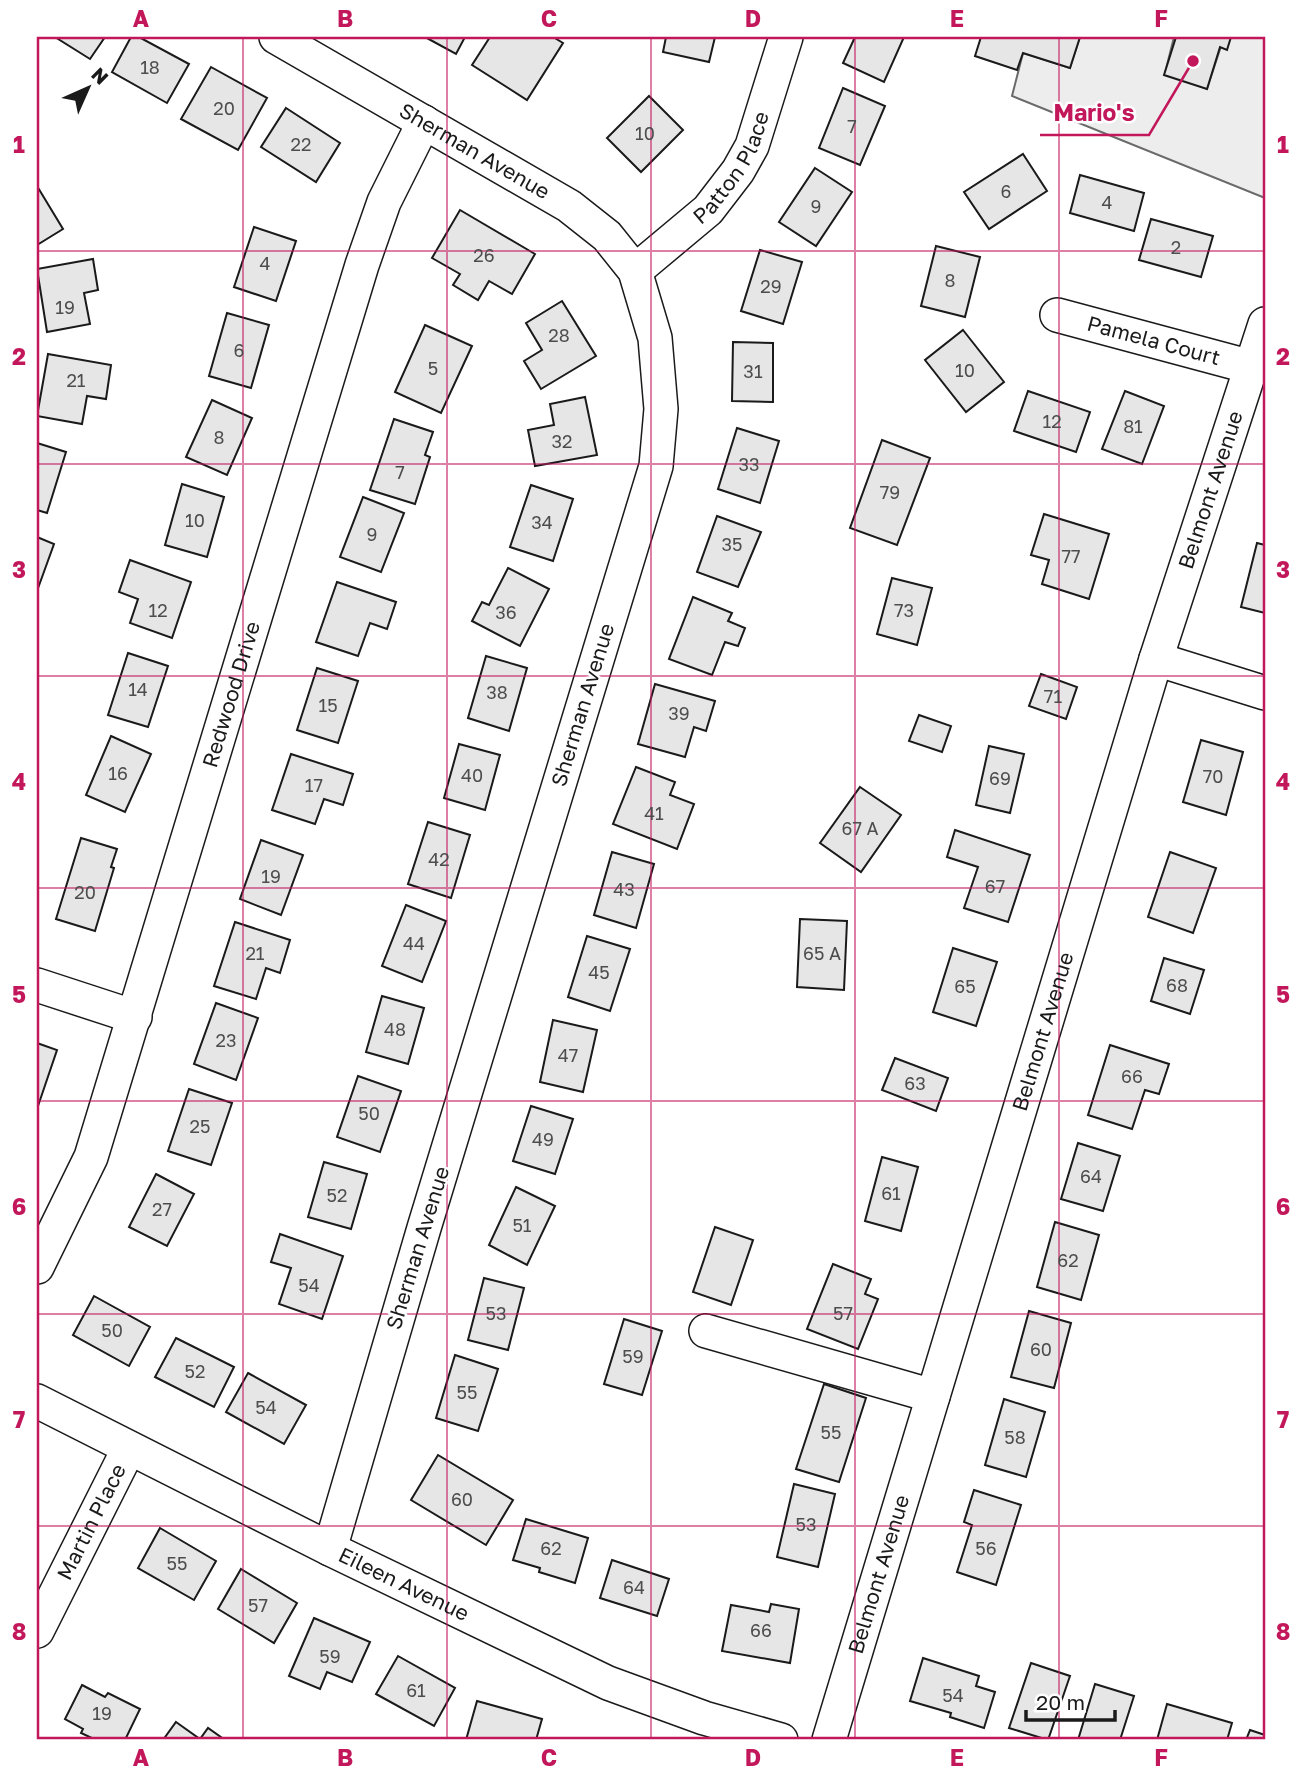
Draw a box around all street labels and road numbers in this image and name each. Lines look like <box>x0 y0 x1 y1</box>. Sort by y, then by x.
street label: Sherman Avenue <box>395 97 555 204</box>
street label: Patton Place <box>687 108 774 229</box>
street label: Pamela Court <box>1084 310 1223 370</box>
street label: Belmont Avenue <box>1172 407 1248 572</box>
street label: Redwood Drive <box>196 618 265 770</box>
street label: Sherman Avenue <box>545 620 619 790</box>
street label: Belmont Avenue <box>1006 949 1079 1114</box>
street label: Sherman Avenue <box>380 1163 454 1333</box>
street label: Martin Place <box>51 1459 131 1584</box>
street label: Belmont Avenue <box>842 1492 914 1657</box>
street label: Eileen Avenue <box>335 1541 474 1626</box>

